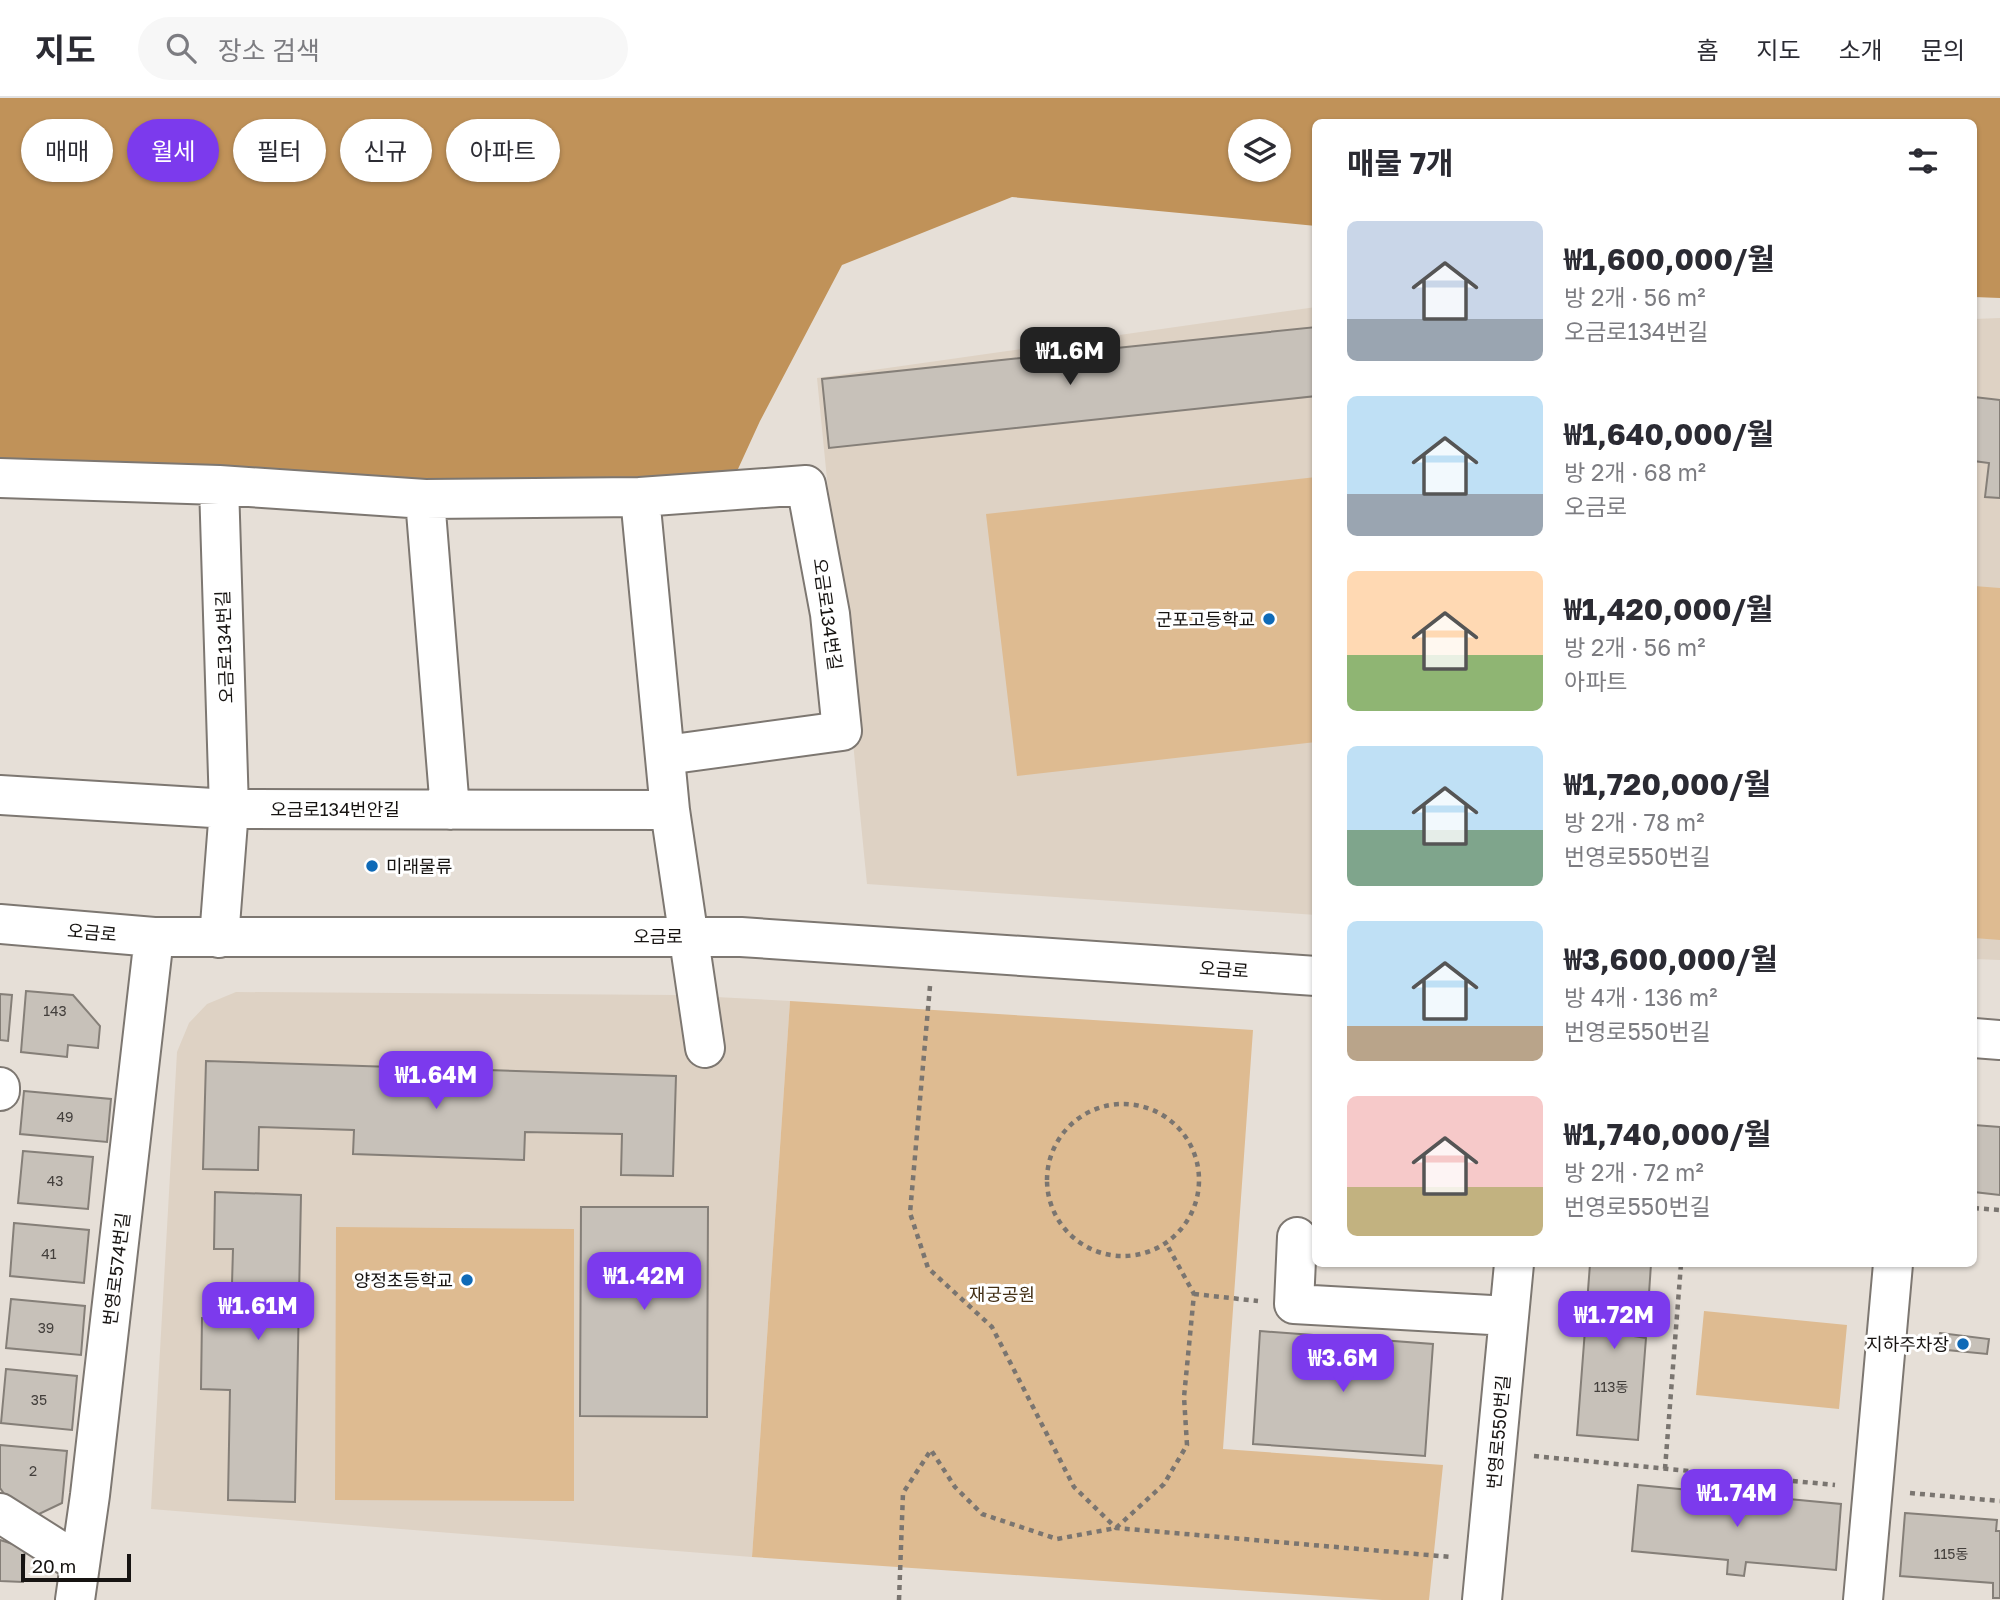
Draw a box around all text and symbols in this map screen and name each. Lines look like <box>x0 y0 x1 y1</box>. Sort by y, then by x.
search box <box>138 17 628 80</box>
icon: search <box>162 29 200 67</box>
text: 지도 <box>35 30 96 69</box>
text: 장소 검색 <box>218 35 320 66</box>
text: 홈 <box>1696 35 1718 64</box>
text: 지도 <box>1756 35 1801 64</box>
text: 소개 <box>1839 35 1883 64</box>
text: 문의 <box>1921 35 1965 64</box>
chip: 매매 <box>21 119 113 182</box>
chip: 월세 <box>127 119 219 182</box>
chip: 필터 <box>233 119 326 182</box>
chip: 신규 <box>340 119 432 182</box>
chip: 아파트 <box>446 119 560 182</box>
map controls <box>1228 119 1291 182</box>
button: layers <box>1228 119 1291 182</box>
icon: filters <box>1904 142 1942 180</box>
text: 매물 7개 <box>1347 145 1454 181</box>
text: ₩1,600,000/월 <box>1564 241 1775 277</box>
icon: home <box>1403 249 1487 333</box>
text: 방 2개 · 56 m² <box>1564 283 1705 311</box>
text: 오금로134번길 <box>1564 317 1708 345</box>
pin: ₩1.6M <box>1021 328 1119 387</box>
text: ₩1.6M <box>1036 336 1104 364</box>
text: ₩1,640,000/월 <box>1564 416 1774 452</box>
icon: home <box>1403 424 1487 508</box>
text: 방 2개 · 68 m² <box>1564 458 1706 486</box>
text: 오금로 <box>1564 492 1627 520</box>
street label: 오금로134번길 <box>809 556 847 672</box>
street label: 오금로134번길 <box>211 590 237 704</box>
text: ₩1,420,000/월 <box>1564 591 1773 627</box>
icon: home <box>1403 599 1487 683</box>
place label: 군포고등학교 <box>1156 608 1255 630</box>
marker: 군포고등학교 <box>1261 611 1277 627</box>
text: 방 2개 · 56 m² <box>1564 633 1705 661</box>
text: 아파트 <box>1564 667 1627 695</box>
text: ₩1,720,000/월 <box>1564 766 1771 802</box>
icon: home <box>1403 774 1487 858</box>
street label: 오금로134번안길 <box>270 798 400 820</box>
text: 방 2개 · 78 m² <box>1564 808 1704 836</box>
text: 번영로550번길 <box>1564 842 1711 870</box>
place label: 미래물류 <box>386 855 452 877</box>
marker: 미래물류 <box>364 858 380 874</box>
street label: 오금로 <box>66 919 118 945</box>
street label: 오금로 <box>633 925 683 947</box>
text: ₩3,600,000/월 <box>1564 941 1778 977</box>
icon: home <box>1403 949 1487 1033</box>
street label: 오금로 <box>1198 956 1250 982</box>
text: 방 4개 · 136 m² <box>1564 983 1717 1011</box>
house number: 143 <box>43 1002 67 1019</box>
text: 번영로550번길 <box>1564 1017 1711 1045</box>
pin: ₩1.64M <box>379 1052 493 1111</box>
text: ₩1.64M <box>395 1060 477 1088</box>
house number: 49 <box>56 1108 74 1125</box>
text: ₩1,740,000/월 <box>1564 1116 1771 1152</box>
icon: home <box>1403 1124 1487 1208</box>
text: 방 2개 · 72 m² <box>1564 1158 1704 1186</box>
house number: 43 <box>47 1172 63 1189</box>
text: 번영로550번길 <box>1564 1192 1711 1220</box>
street label: 번영로574번길 <box>98 1211 134 1327</box>
house number: 41 <box>41 1245 57 1262</box>
pin: ₩1.42M <box>587 1252 701 1312</box>
text: ₩1.42M <box>603 1261 685 1289</box>
place label: 양정초등학교 <box>354 1269 453 1291</box>
marker: 양정초등학교 <box>459 1272 475 1288</box>
pin: ₩1.61M <box>201 1282 315 1342</box>
park label: 재궁공원 <box>969 1283 1035 1305</box>
text: ₩1.61M <box>218 1291 298 1319</box>
pin: ₩1.72M <box>1557 1292 1671 1351</box>
text: ₩1.72M <box>1574 1300 1654 1328</box>
house number: 39 <box>38 1319 54 1336</box>
place label: 지하주차장 <box>1866 1333 1949 1355</box>
pin: ₩3.6M <box>1294 1334 1392 1394</box>
marker: 지하주차장 <box>1955 1336 1971 1352</box>
text: ₩3.6M <box>1308 1343 1378 1371</box>
street label: 번영로550번길 <box>1482 1374 1514 1490</box>
house number: 113동 <box>1594 1378 1628 1395</box>
house number: 35 <box>31 1391 47 1408</box>
house number: 2 <box>29 1462 37 1479</box>
pin: ₩1.74M <box>1680 1470 1794 1529</box>
text: ₩1.74M <box>1697 1478 1777 1506</box>
house number: 115동 <box>1934 1545 1968 1562</box>
scale bar <box>21 1551 131 1583</box>
text: 20 m <box>32 1554 76 1577</box>

